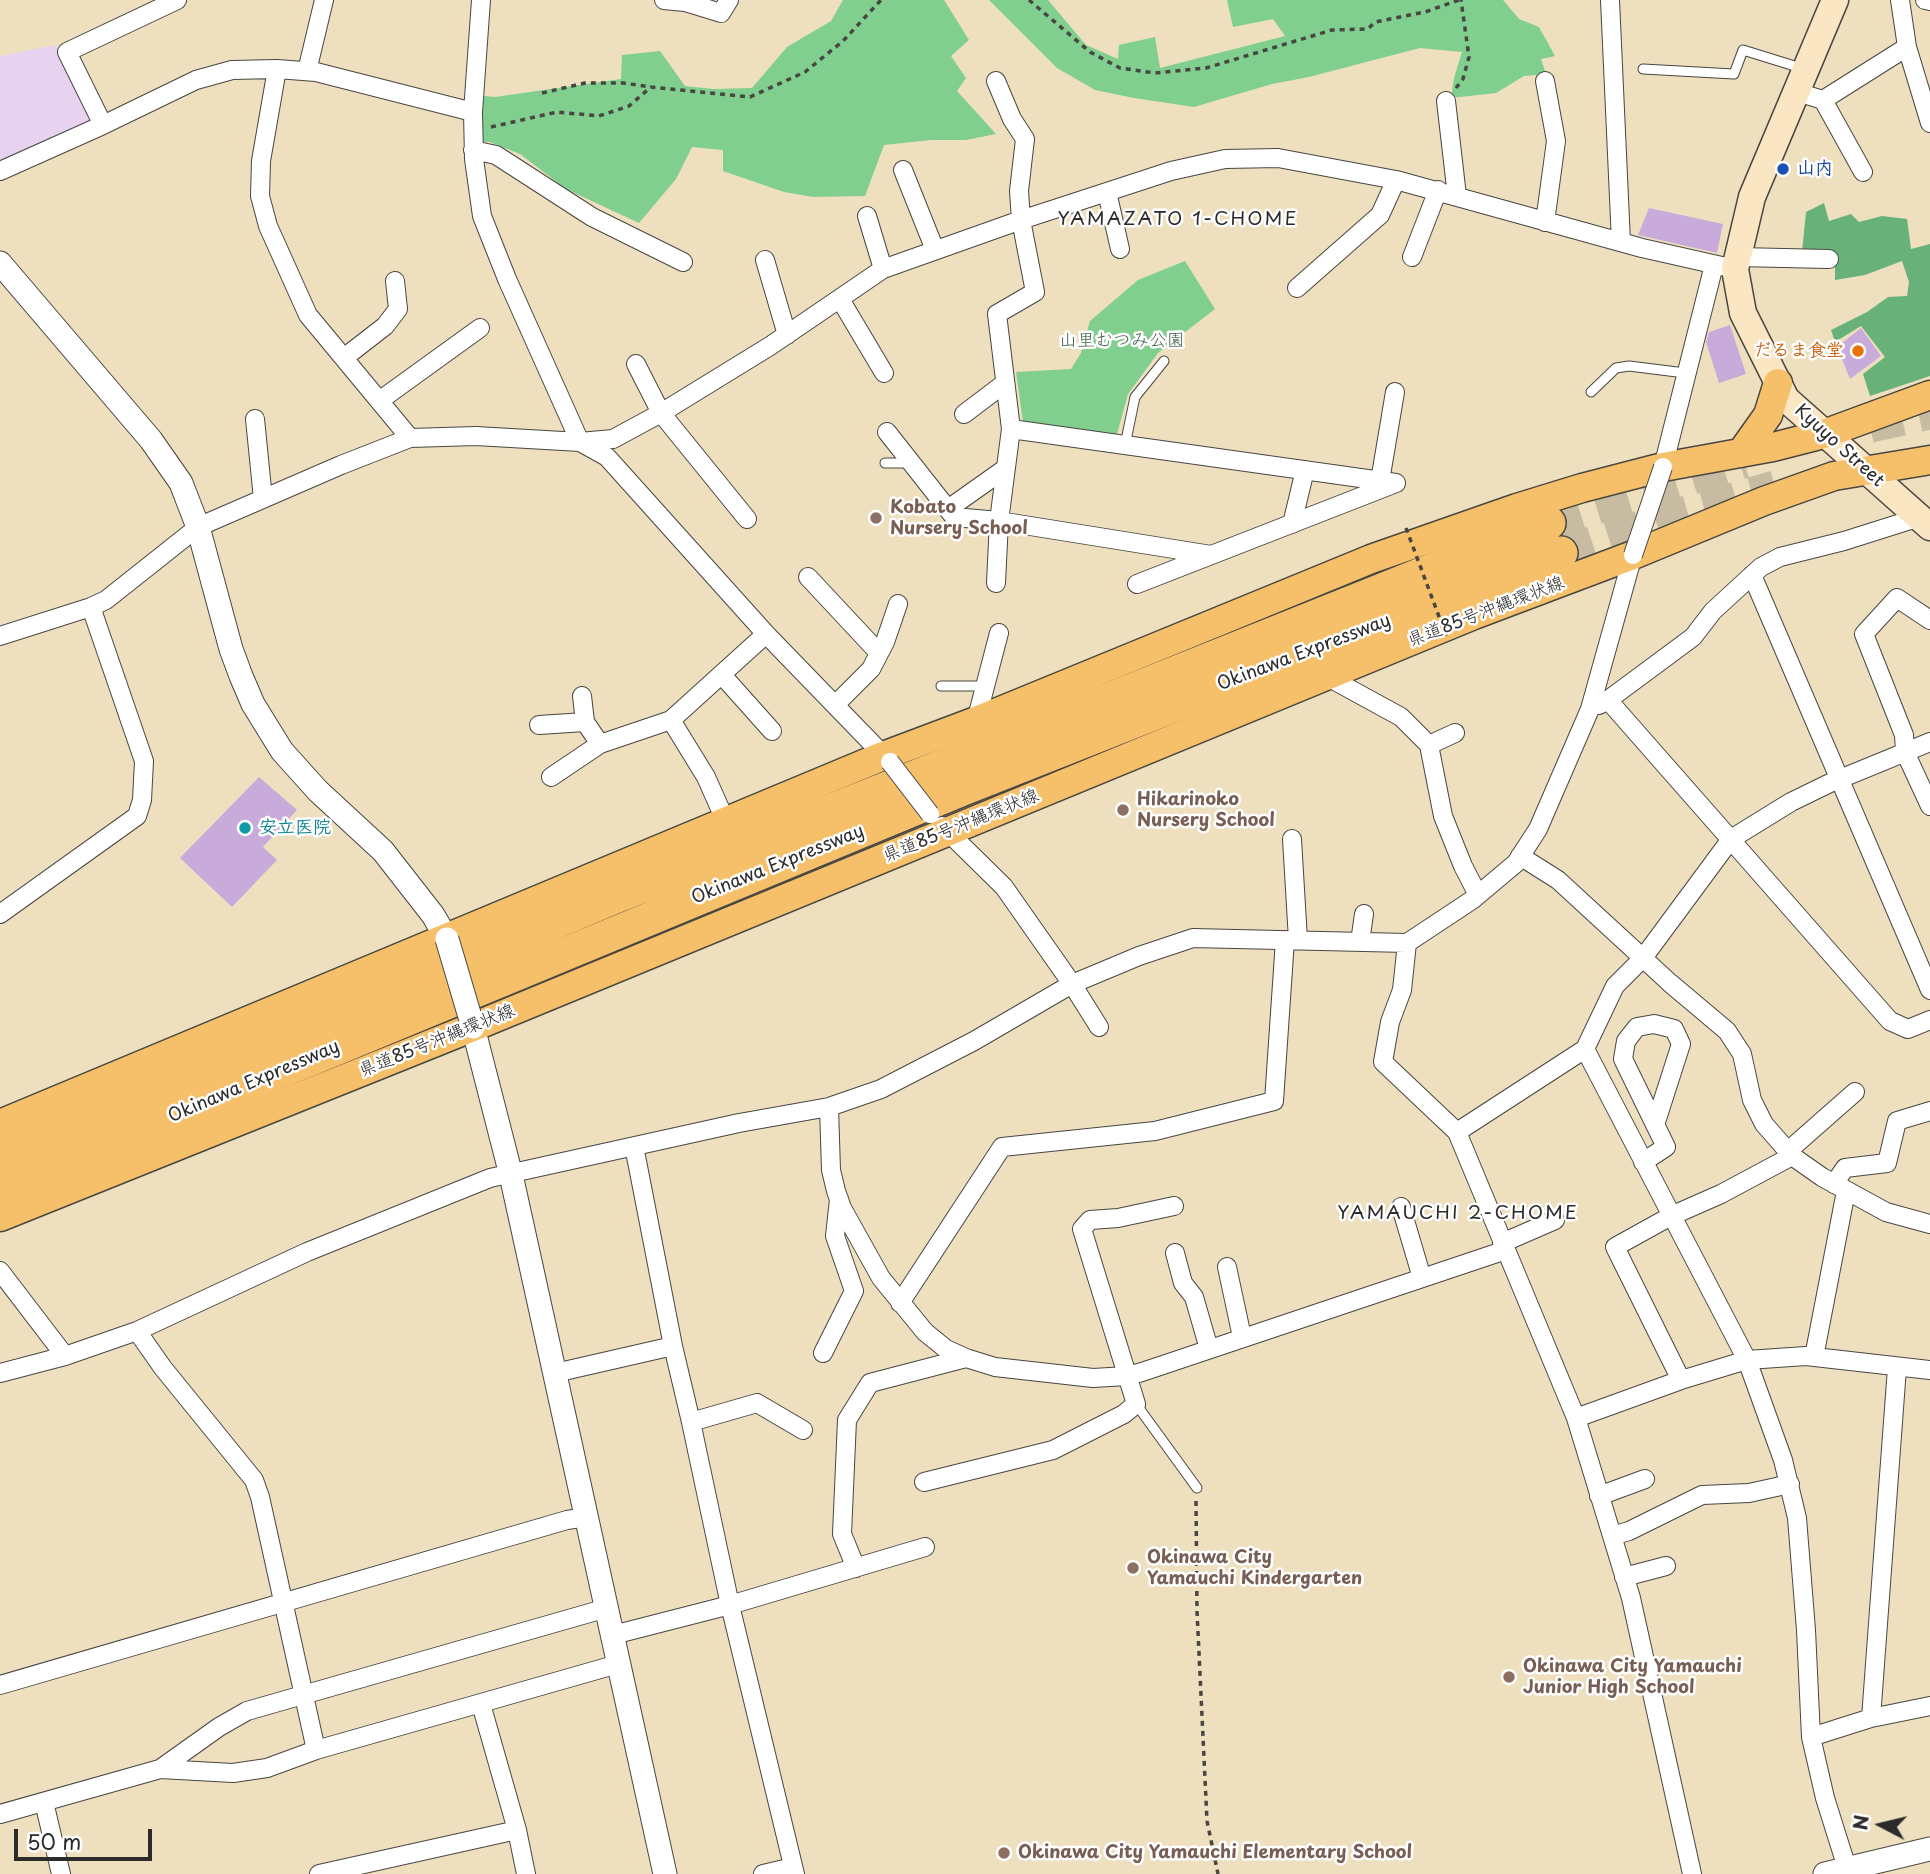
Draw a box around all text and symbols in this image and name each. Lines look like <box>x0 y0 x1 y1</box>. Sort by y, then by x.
place label: 山内 <box>1797 158 1833 180</box>
marker: 山内 <box>1775 161 1791 177</box>
district label: YAMAZATO 1-CHOME <box>1060 209 1296 231</box>
park label: 山里むつみ公園 <box>1059 330 1185 352</box>
place label: だるま食堂 <box>1754 340 1844 362</box>
marker: だるま食堂 <box>1850 343 1866 359</box>
street label: Kyuyo Street <box>1790 400 1888 492</box>
place label: Kobato Nursery School <box>890 497 1028 540</box>
marker: Kobato Nursery School <box>868 510 884 526</box>
street label: 県道85号沖縄環状線 <box>1405 572 1567 652</box>
street label: Okinawa Expressway <box>1214 610 1394 696</box>
street label: 県道85号沖縄環状線 <box>880 785 1042 867</box>
place label: Hikarinoko Nursery School <box>1137 789 1275 832</box>
marker: Hikarinoko Nursery School <box>1115 802 1131 818</box>
place label: 安立医院 <box>259 817 331 839</box>
marker: 安立医院 <box>237 820 253 836</box>
street label: Okinawa Expressway <box>689 821 867 909</box>
street label: 県道85号沖縄環状線 <box>356 1000 518 1082</box>
street label: Okinawa Expressway <box>165 1036 343 1128</box>
district label: YAMAUCHI 2-CHOME <box>1339 1203 1577 1225</box>
place label: Okinawa City Yamauchi Kindergarten <box>1147 1547 1362 1590</box>
marker: Okinawa City Yamauchi Kindergarten <box>1125 1560 1141 1576</box>
place label: Okinawa City Yamauchi Junior High School <box>1523 1656 1742 1698</box>
marker: Okinawa City Yamauchi Junior High School <box>1501 1669 1517 1685</box>
north arrow <box>1846 1790 1916 1860</box>
text: N <box>1845 1813 1875 1832</box>
scale bar <box>18 1814 156 1858</box>
text: 50 m <box>27 1825 81 1857</box>
place label: Okinawa City Yamauchi Elementary School <box>1018 1842 1412 1864</box>
marker: Okinawa City Yamauchi Elementary School <box>996 1845 1012 1861</box>

